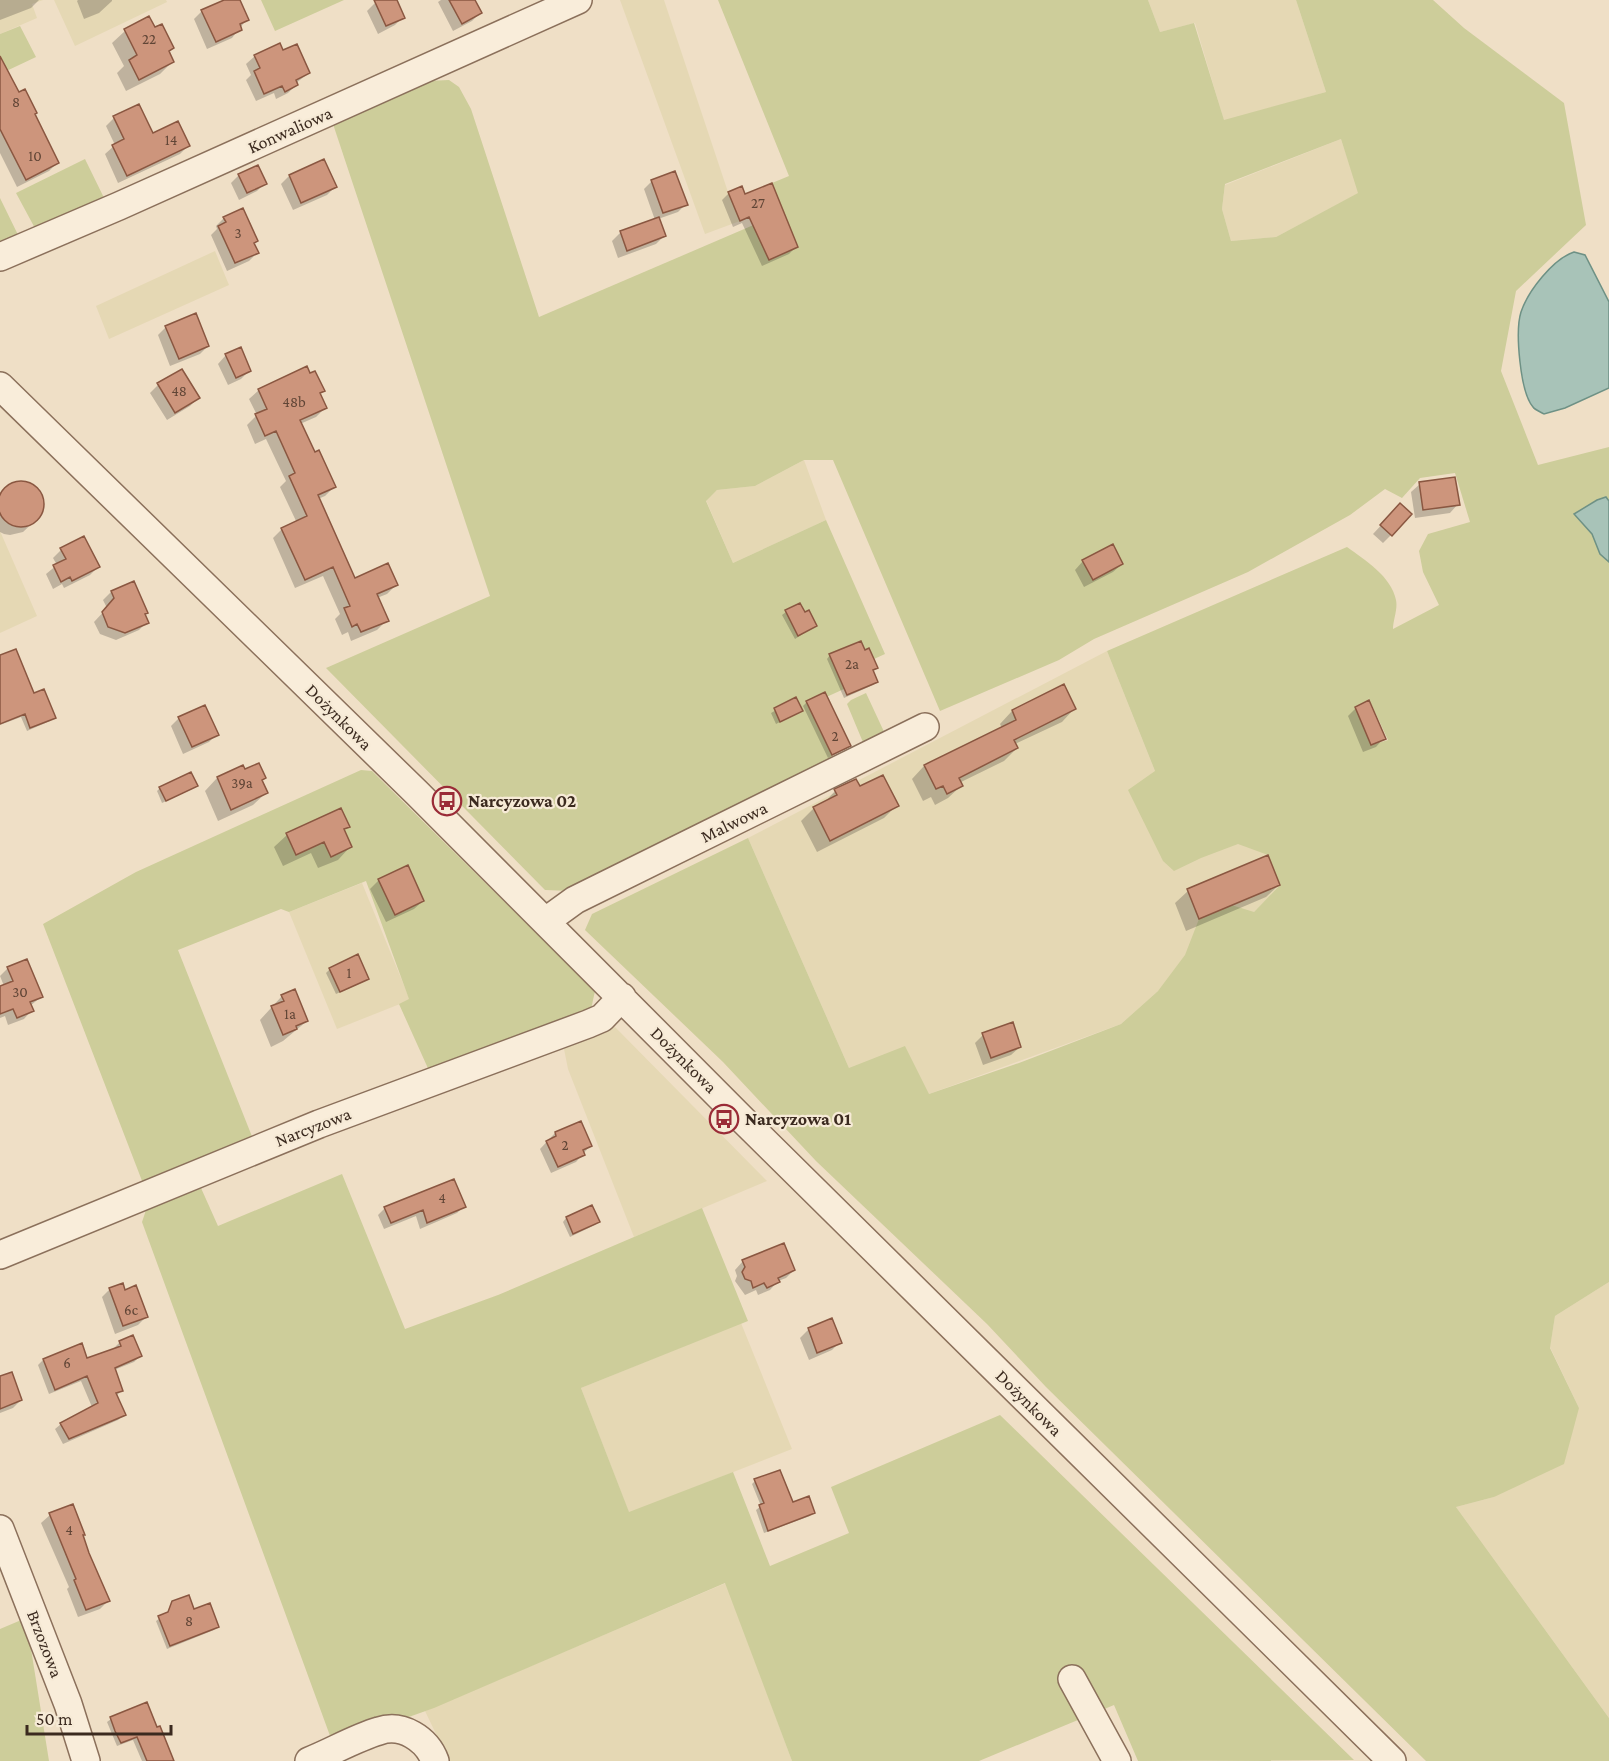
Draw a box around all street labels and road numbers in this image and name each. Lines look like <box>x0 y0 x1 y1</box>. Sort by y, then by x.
street label: Konwaliowa <box>245 103 335 157</box>
street label: Dożynkowa <box>302 680 376 754</box>
street label: Malwowa <box>698 797 770 847</box>
street label: Dożynkowa <box>647 1023 721 1097</box>
street label: Narcyzowa <box>272 1103 354 1151</box>
street label: Dożynkowa <box>992 1366 1066 1440</box>
street label: Brzozowa <box>23 1607 67 1681</box>

